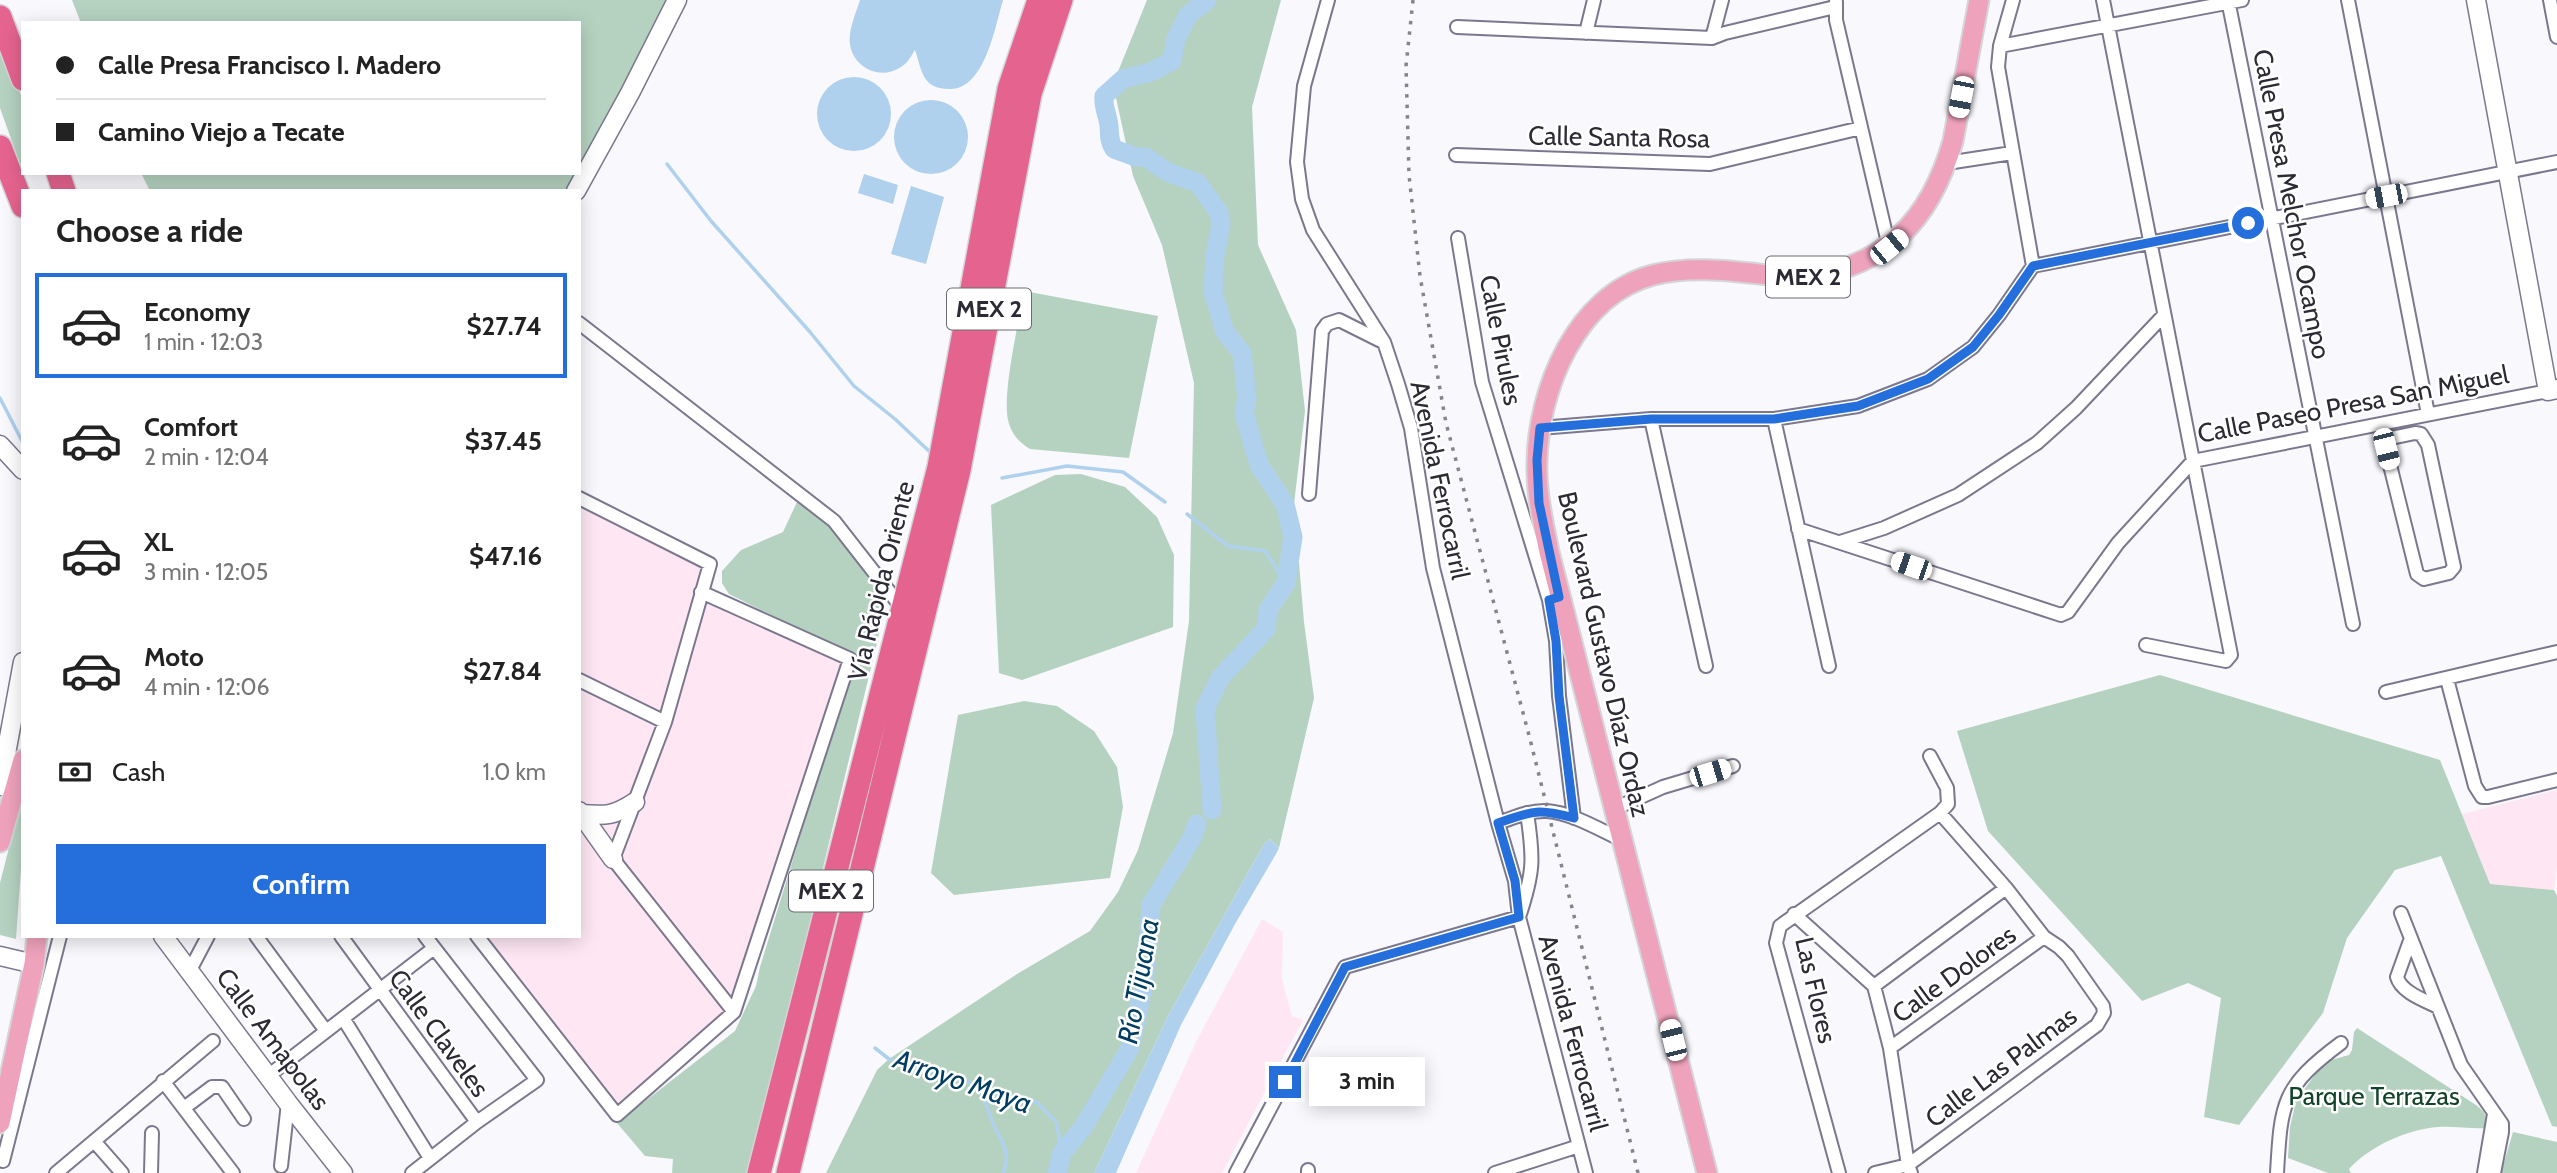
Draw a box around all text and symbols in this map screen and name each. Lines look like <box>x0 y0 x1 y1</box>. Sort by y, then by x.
street label: Calle Presa Melchor Ocampo <box>2246 46 2338 362</box>
text: Calle Presa Francisco I. Madero <box>98 49 441 81</box>
car <box>1947 74 1976 120</box>
text: Camino Viejo a Tecate <box>98 116 345 148</box>
street label: Calle Santa Rosa <box>1528 119 1711 155</box>
car <box>2364 182 2409 210</box>
route start <box>2232 207 2264 239</box>
text: Choose a ride <box>56 211 243 250</box>
car <box>1867 226 1912 268</box>
road number: MEX 2 <box>1766 256 1850 298</box>
street label: Calle Pirules <box>1473 272 1529 408</box>
road number: MEX 2 <box>947 288 1031 330</box>
icon: car <box>60 294 123 357</box>
text: Economy <box>144 296 250 328</box>
text: $27.74 <box>466 310 542 342</box>
text: 1 min · 12:03 <box>144 328 263 356</box>
street label: Calle Paseo Presa San Miguel <box>2195 358 2511 450</box>
street label: Avenida Ferrocarril <box>1403 378 1477 582</box>
icon: car <box>60 409 123 472</box>
text: Comfort <box>144 411 238 443</box>
text: $37.45 <box>465 425 542 457</box>
car <box>2371 426 2402 472</box>
text: 2 min · 12:04 <box>144 443 269 471</box>
street label: Vía Rápida Oriente <box>841 478 921 684</box>
street label: Boulevard Gustavo Díaz Ordaz <box>1551 488 1657 820</box>
icon: car <box>60 524 123 587</box>
text: XL <box>144 526 173 558</box>
text: $47.16 <box>469 540 542 572</box>
car <box>1888 549 1935 583</box>
text: 3 min · 12:05 <box>144 558 268 586</box>
icon: car <box>60 639 123 702</box>
text: Moto <box>144 641 204 673</box>
text: $27.84 <box>463 655 542 687</box>
text: 4 min · 12:06 <box>144 673 270 701</box>
icon: cash <box>56 753 94 791</box>
text: Cash <box>112 756 165 788</box>
car <box>1687 757 1734 789</box>
text: 1.0 km <box>482 758 546 786</box>
button: Confirm <box>56 844 546 924</box>
road number: MEX 2 <box>789 870 873 912</box>
water label: Río Tijuana <box>1110 916 1166 1046</box>
street label: Calle Dolores <box>1886 918 2022 1030</box>
street label: Avenida Ferrocarril <box>1531 931 1615 1135</box>
street label: Las Flores <box>1788 934 1844 1046</box>
street label: Calle Amapolas <box>209 962 337 1116</box>
street label: Calle Claveles <box>382 963 496 1103</box>
street label: Calle Las Palmas <box>1919 1000 2083 1134</box>
car <box>1658 1017 1689 1063</box>
water label: Arroyo Maya <box>888 1041 1036 1120</box>
callout: 3 min <box>1310 1058 1425 1106</box>
route end <box>1269 1066 1301 1098</box>
text: 3 min <box>1339 1067 1395 1095</box>
park label: Parque Terrazas <box>2288 1080 2460 1112</box>

